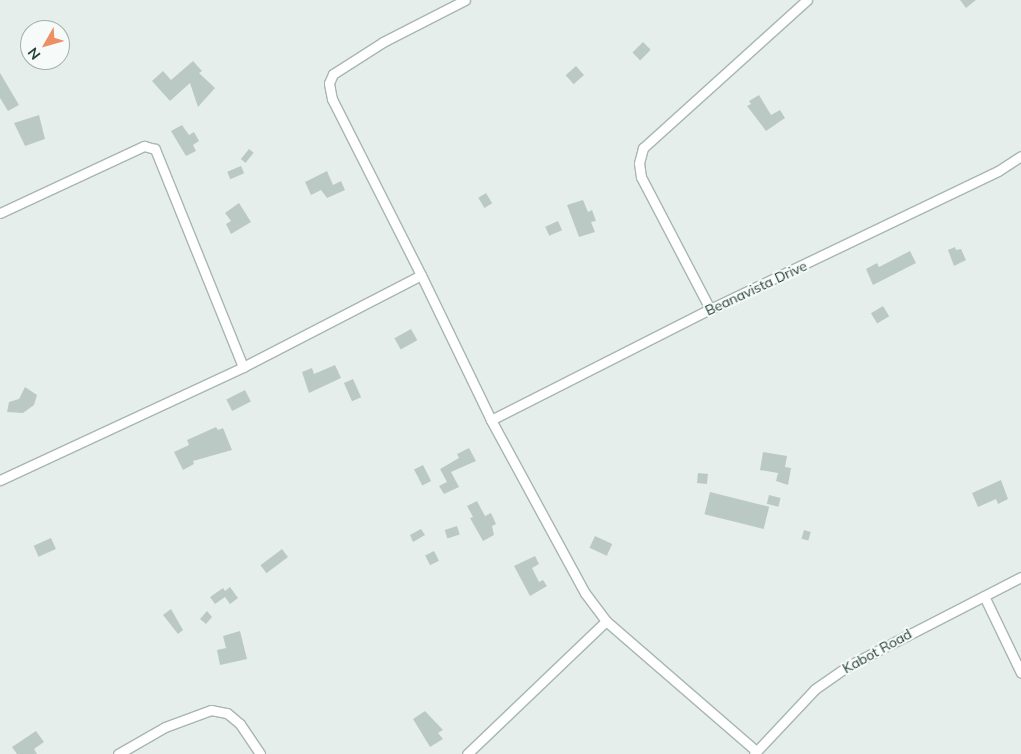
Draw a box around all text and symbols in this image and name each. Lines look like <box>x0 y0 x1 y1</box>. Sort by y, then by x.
north arrow <box>20 20 70 70</box>
text: N <box>24 44 44 63</box>
street label: Beanavista Drive <box>702 257 810 319</box>
street label: Kabot Road <box>839 625 915 677</box>

